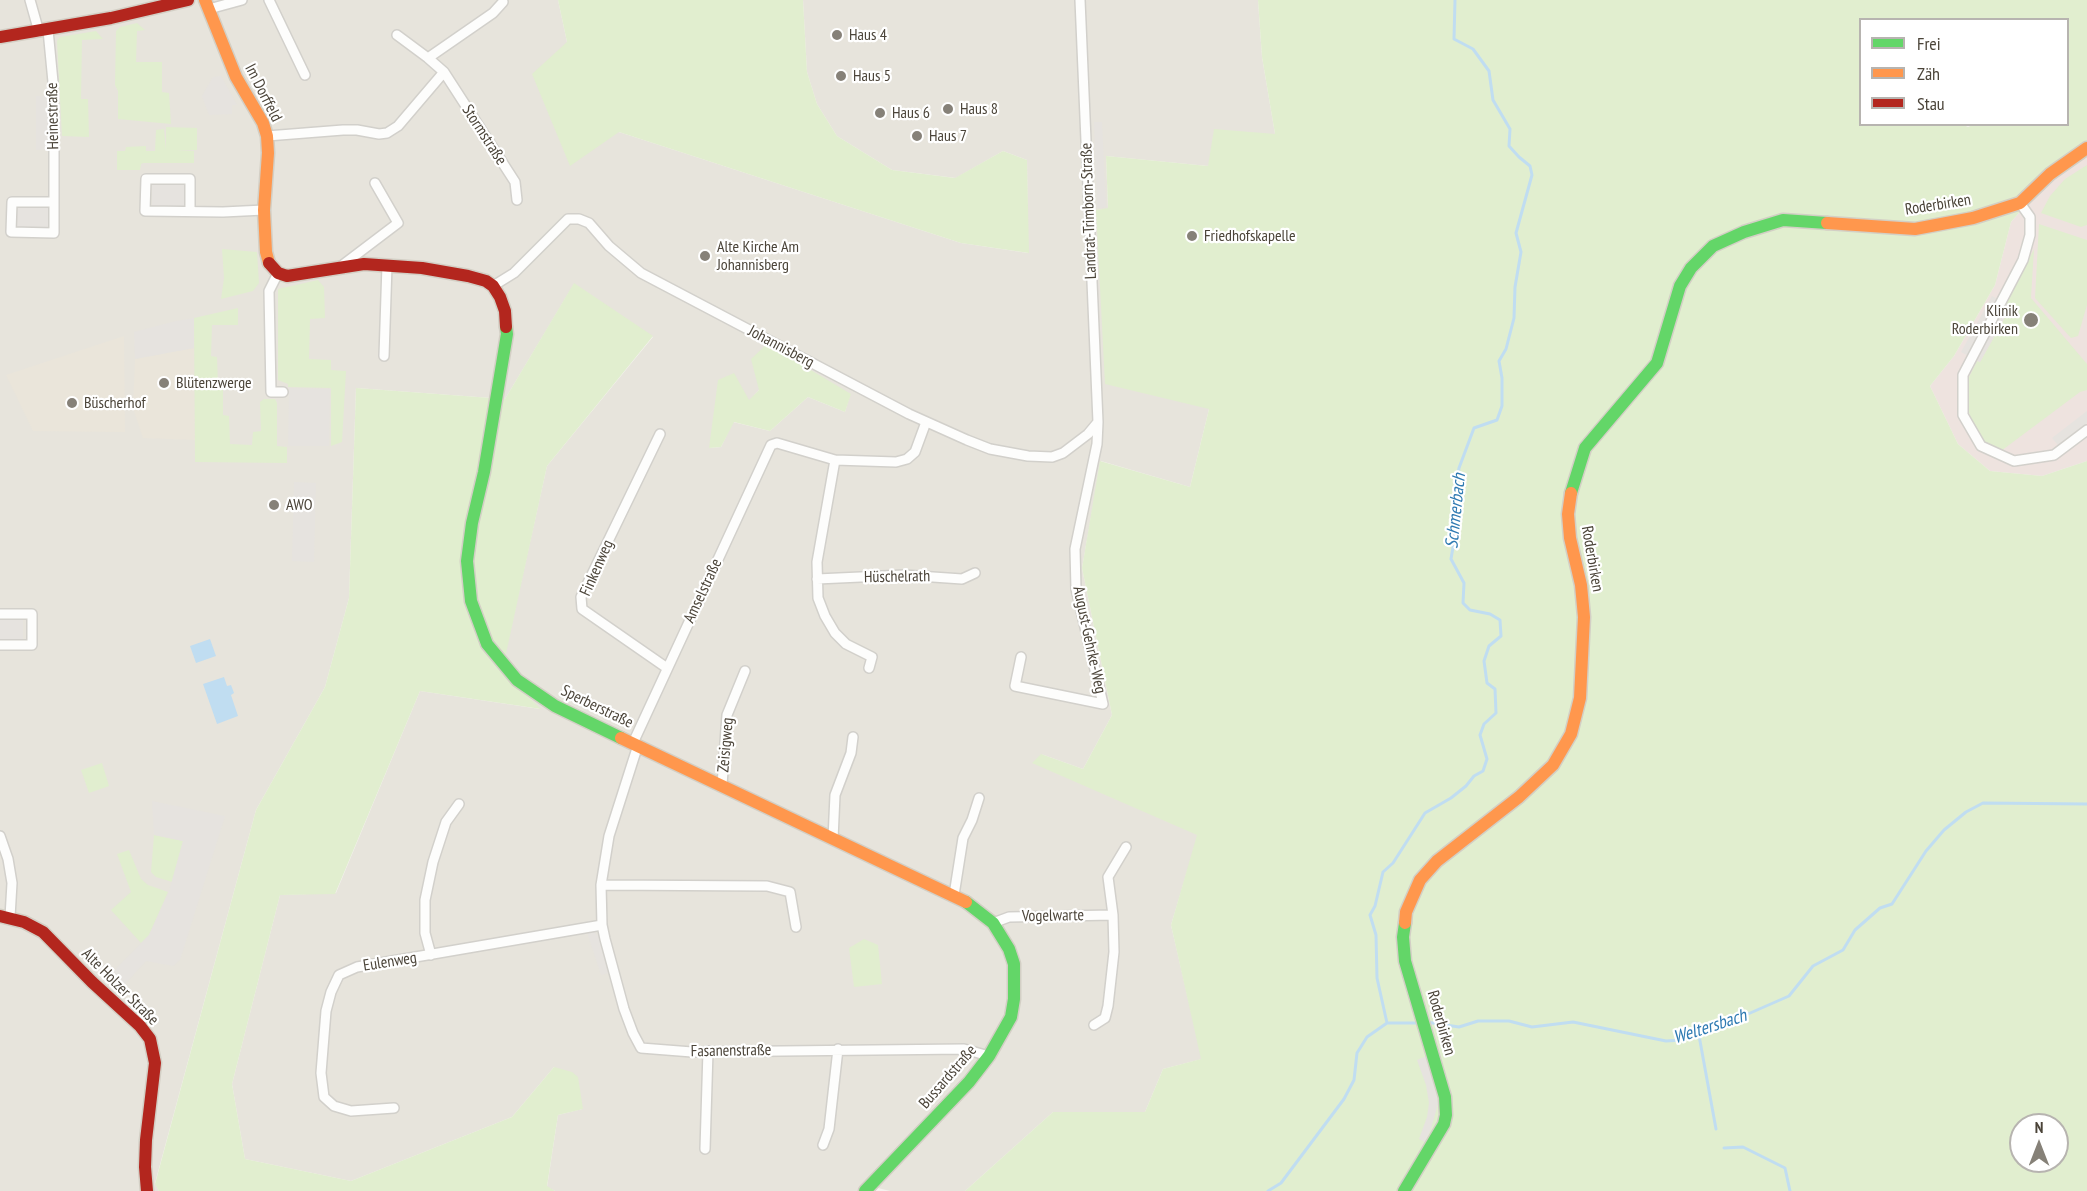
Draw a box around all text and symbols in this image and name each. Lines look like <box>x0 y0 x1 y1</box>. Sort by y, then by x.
legend <box>1859 18 2069 126</box>
place label: Haus 4 <box>849 25 887 45</box>
marker: Haus 4 <box>830 28 844 42</box>
text: Frei <box>1917 32 1941 55</box>
street label: Im Dorffeld <box>240 61 286 125</box>
text: Zäh <box>1917 62 1940 85</box>
place label: Haus 5 <box>853 66 891 86</box>
marker: Haus 5 <box>834 69 848 83</box>
street label: Heinestraße <box>43 82 63 150</box>
text: Stau <box>1917 92 1945 115</box>
place label: Haus 8 <box>960 99 998 119</box>
street label: Stormstraße <box>457 101 511 169</box>
marker: Haus 8 <box>941 102 955 116</box>
place label: Haus 6 <box>892 103 930 123</box>
marker: Haus 6 <box>873 106 887 120</box>
place label: Haus 7 <box>929 126 967 146</box>
marker: Haus 7 <box>910 129 924 143</box>
street label: Landrat-Trimborn-Straße <box>1077 143 1101 279</box>
street label: Roderbirken <box>1904 190 1972 220</box>
place label: Friedhofskapelle <box>1204 226 1296 246</box>
marker: Friedhofskapelle <box>1185 229 1199 243</box>
place label: Alte Kirche Am Johannisberg <box>717 237 799 275</box>
marker: Alte Kirche Am Johannisberg <box>698 249 712 263</box>
place label: Klinik Roderbirken <box>1952 301 2018 339</box>
marker: Klinik Roderbirken <box>2022 311 2040 329</box>
street label: Johannisberg <box>745 322 817 372</box>
place label: Blütenzwerge <box>176 373 252 393</box>
marker: Blütenzwerge <box>157 376 171 390</box>
place label: Büscherhof <box>84 393 146 413</box>
marker: Büscherhof <box>65 396 79 410</box>
water label: Schmerbach <box>1441 472 1471 550</box>
place label: AWO <box>286 495 312 515</box>
marker: AWO <box>267 498 281 512</box>
street label: Roderbirken <box>1577 525 1607 593</box>
street label: Finkenweg <box>576 537 618 599</box>
street label: Amselstraße <box>680 556 726 626</box>
street label: Hüschelrath <box>864 567 930 587</box>
street label: August-Gehrke-Weg <box>1068 585 1110 695</box>
street label: Sperberstraße <box>558 681 636 733</box>
street label: Zeisigweg <box>714 717 738 773</box>
street label: Vogelwarte <box>1022 906 1084 926</box>
street label: Alte Holzer Straße <box>77 944 163 1030</box>
street label: Eulenweg <box>362 948 418 976</box>
street label: Roderbirken <box>1423 988 1459 1058</box>
water label: Weltersbach <box>1671 1005 1749 1049</box>
street label: Fasanenstraße <box>691 1041 771 1061</box>
street label: Bussardstraße <box>915 1041 981 1113</box>
north arrow <box>2009 1113 2069 1173</box>
text: N <box>2035 1117 2043 1137</box>

